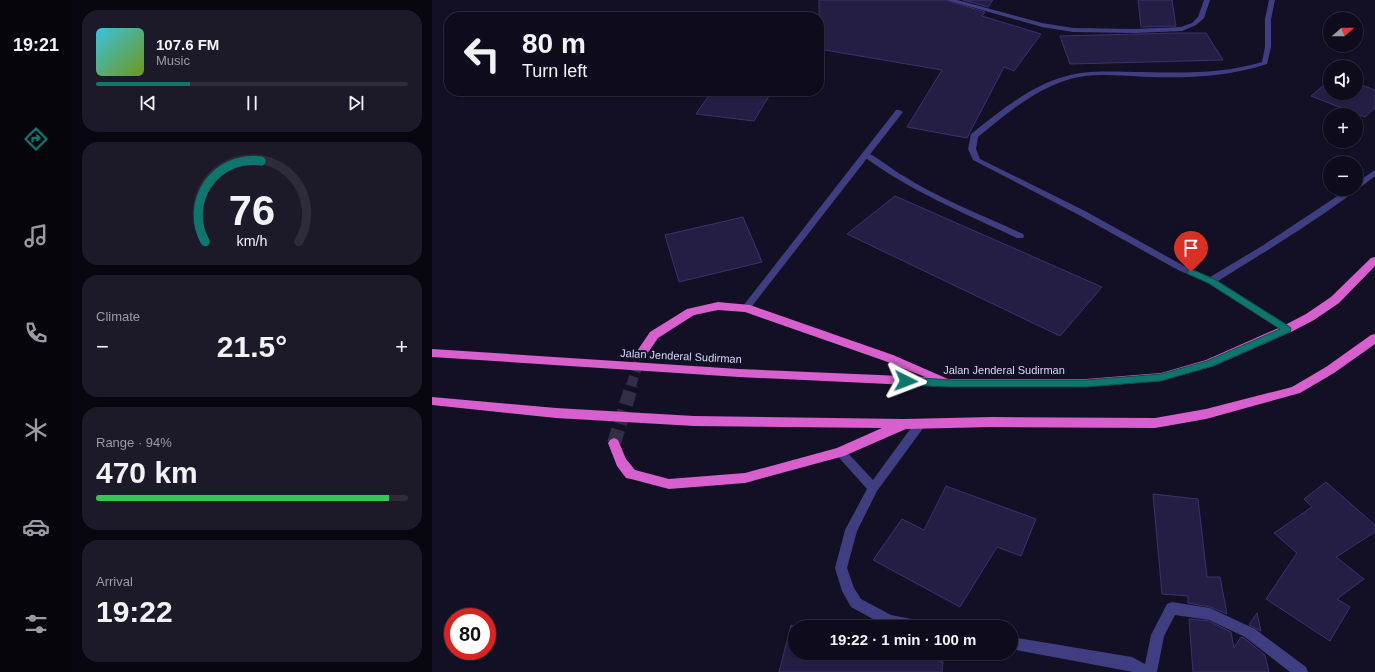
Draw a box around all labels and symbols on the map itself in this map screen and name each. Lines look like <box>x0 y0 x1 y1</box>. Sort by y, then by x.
north arrow <box>1323 12 1363 52</box>
pin <box>1174 231 1208 272</box>
street label: Jalan Jenderal Sudirman <box>620 347 742 365</box>
position arrow <box>885 360 927 402</box>
street label: Jalan Jenderal Sudirman <box>943 364 1065 376</box>
speed limit sign: 80 <box>444 608 496 660</box>

